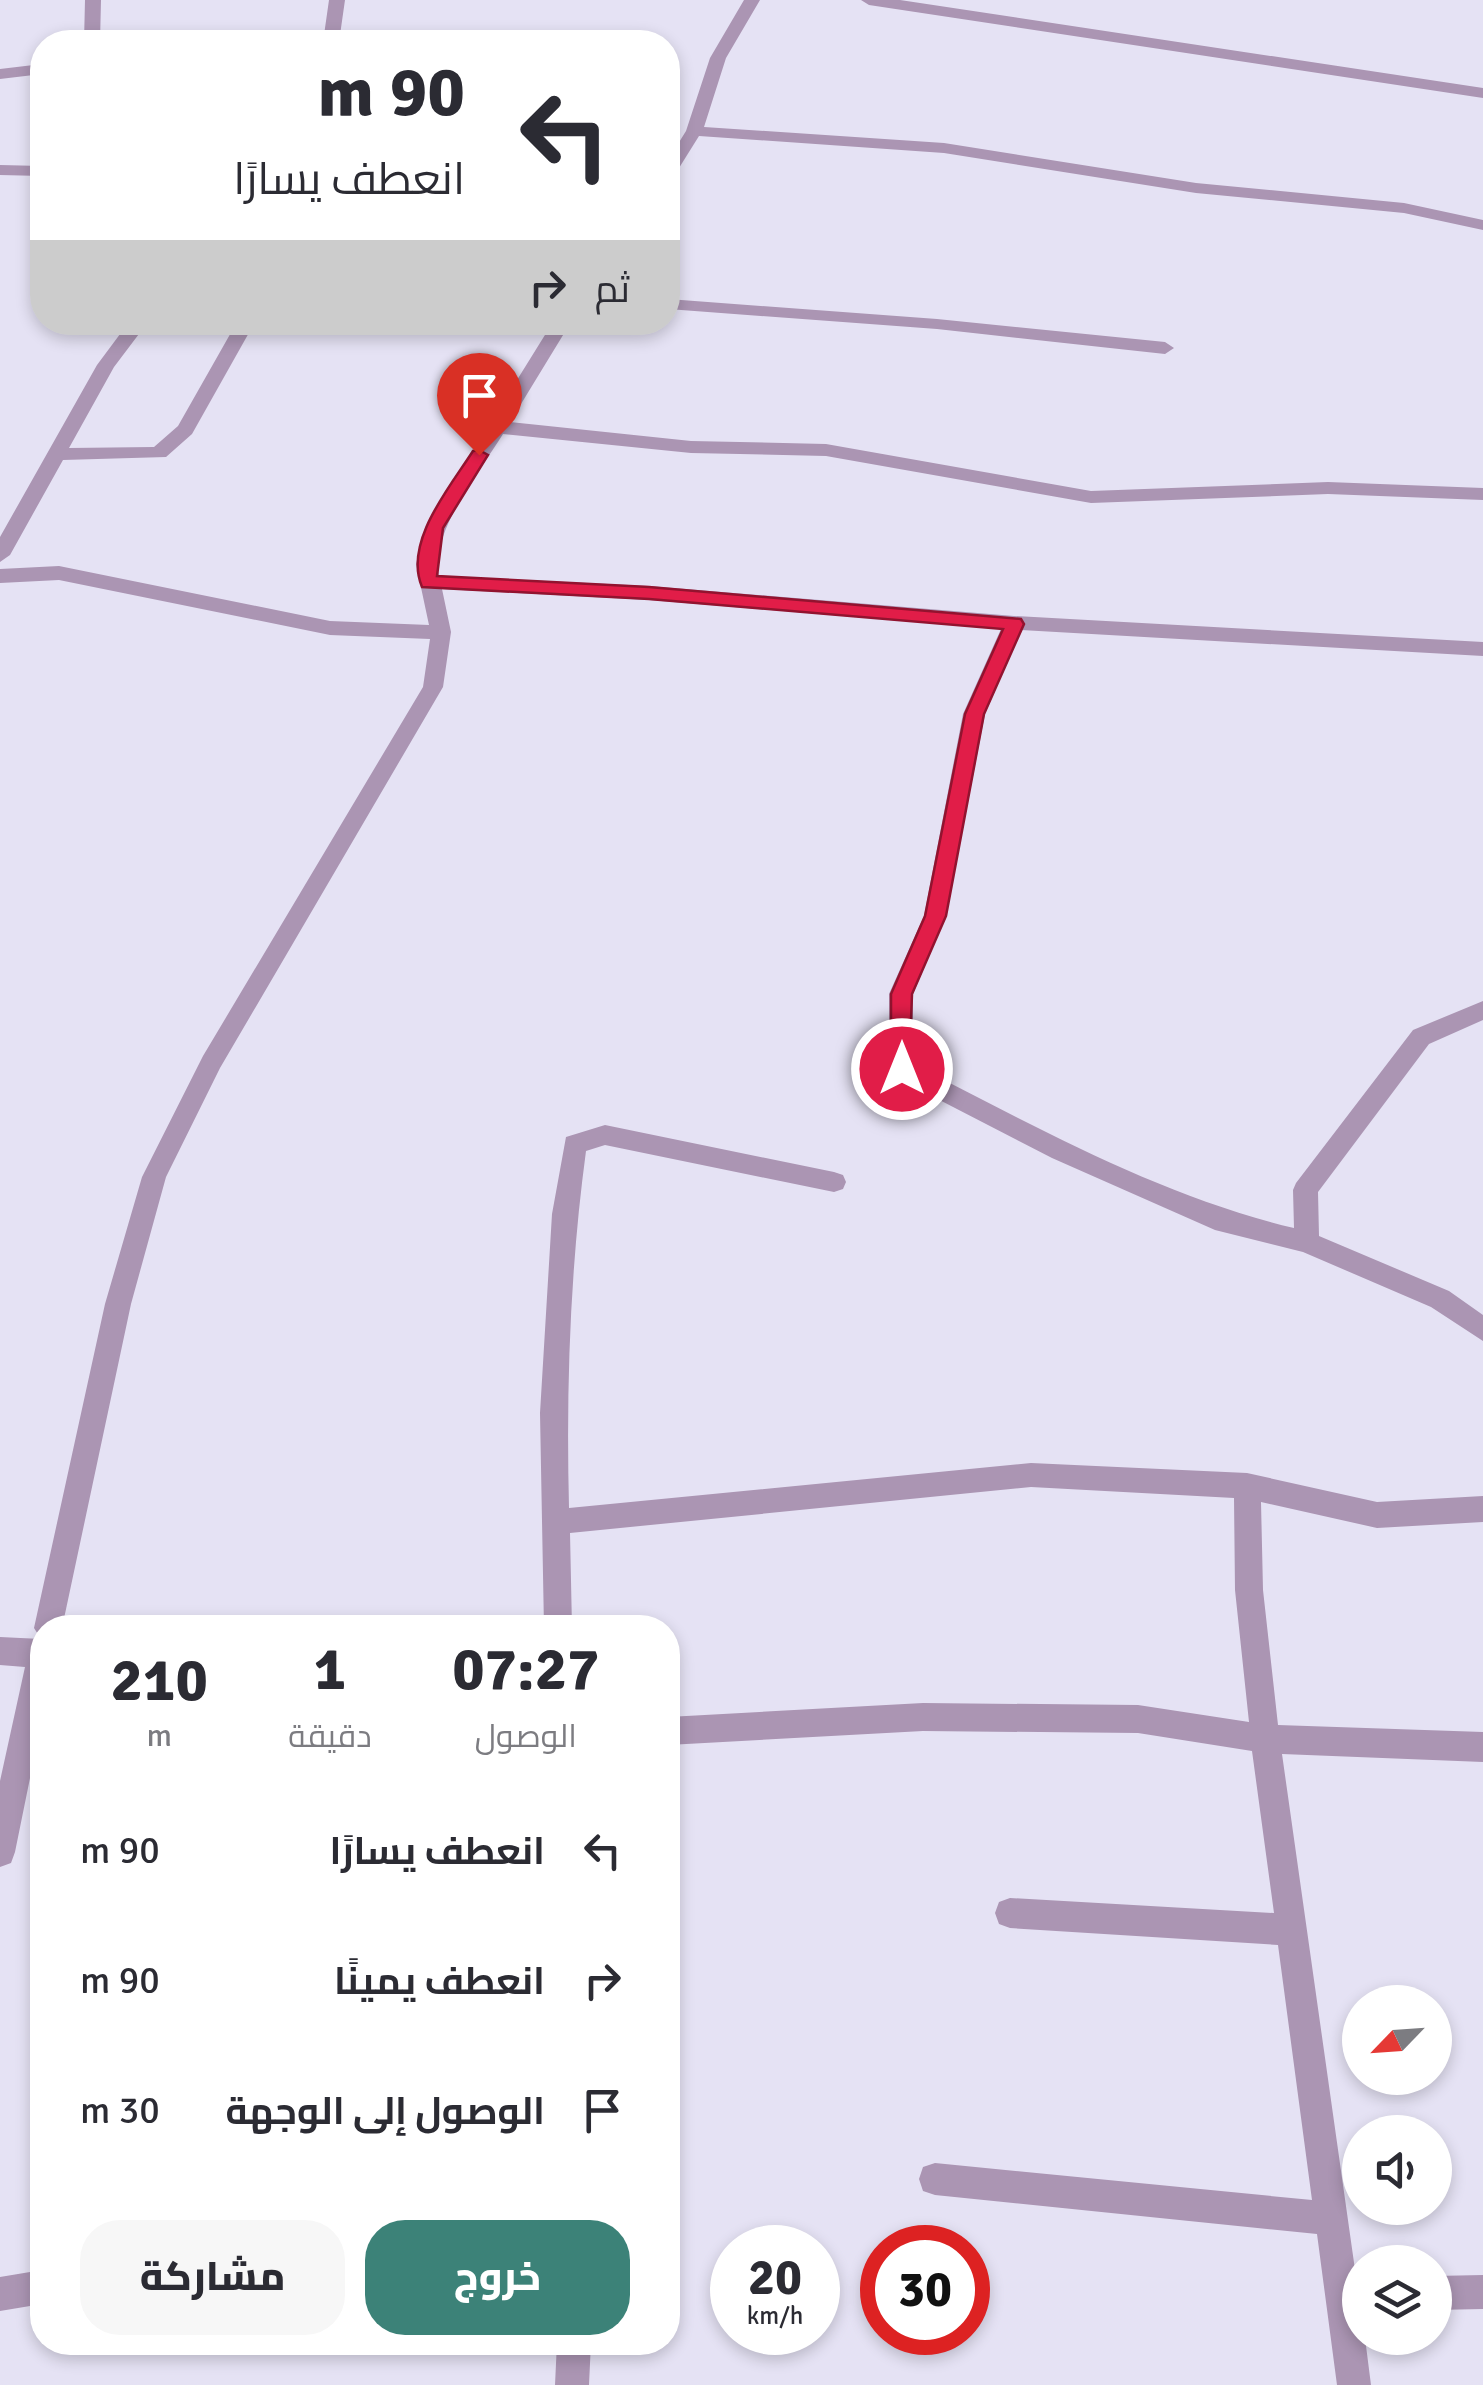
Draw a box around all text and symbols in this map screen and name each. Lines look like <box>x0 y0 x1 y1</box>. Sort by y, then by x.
text: 90 m <box>317 49 465 135</box>
icon: left <box>500 70 630 200</box>
text: انعطف يسارًا <box>233 152 465 207</box>
icon: right <box>520 260 575 315</box>
text: ثم <box>595 266 630 313</box>
pin <box>437 353 522 456</box>
icon: arrive <box>452 368 507 423</box>
position arrow <box>850 1017 954 1121</box>
text: 1 <box>314 1633 346 1707</box>
text: 07:27 <box>452 1633 599 1707</box>
text: 210 <box>111 1644 208 1718</box>
text: m <box>146 1716 172 1755</box>
text: دقيقة <box>288 1717 372 1756</box>
text: الوصول <box>475 1717 577 1756</box>
icon: left <box>575 1823 630 1878</box>
text: 90 m <box>80 1827 160 1874</box>
text: انعطف يسارًا <box>329 1828 545 1875</box>
icon: right <box>575 1953 630 2008</box>
text: 90 m <box>80 1957 160 2004</box>
text: انعطف يمينًا <box>334 1958 545 2005</box>
north arrow <box>1342 1985 1452 2095</box>
map controls <box>1342 1985 1452 2355</box>
icon: arrive <box>575 2083 630 2138</box>
text: 30 m <box>80 2087 160 2134</box>
text: الوصول إلى الوجهة <box>226 2088 545 2135</box>
button: sound <box>1342 2115 1452 2225</box>
button: مشاركة <box>80 2220 345 2335</box>
button: خروج <box>365 2220 630 2335</box>
speed limit sign: 30 <box>860 2225 990 2355</box>
button: layers <box>1342 2245 1452 2355</box>
text: 20 <box>748 2247 802 2309</box>
text: km/h <box>747 2300 803 2331</box>

